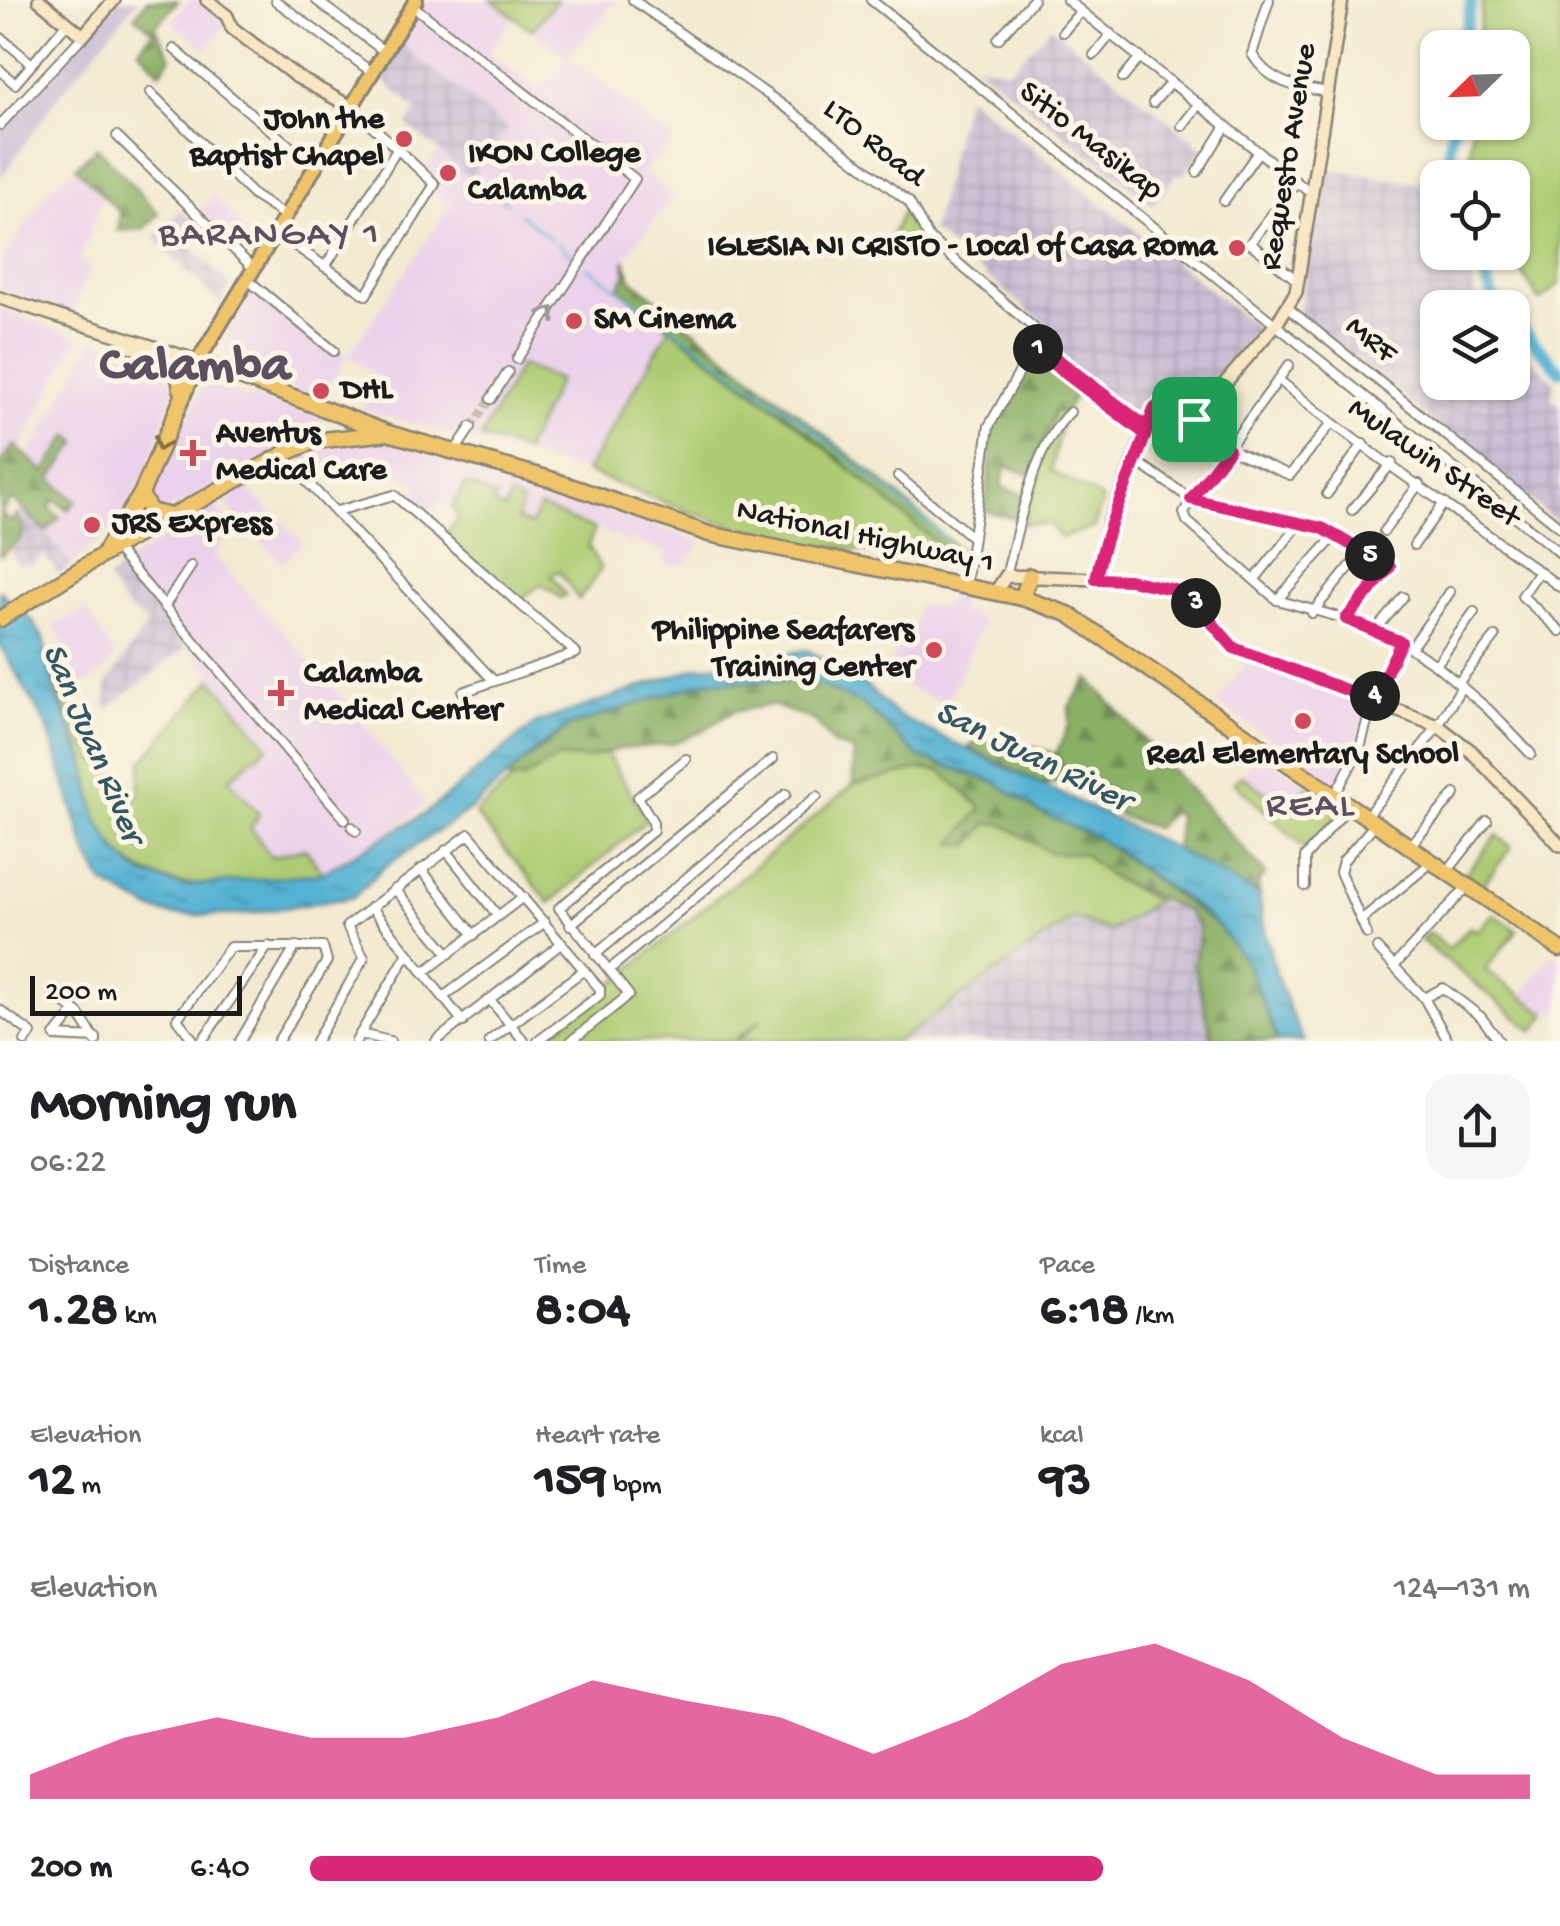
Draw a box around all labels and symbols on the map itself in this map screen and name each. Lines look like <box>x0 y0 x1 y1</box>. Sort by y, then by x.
north arrow <box>1420 30 1530 140</box>
street label: Requesto Avenue <box>1253 40 1327 273</box>
street label: Sitio Masikap <box>1010 74 1170 210</box>
street label: LTO Road <box>814 91 934 198</box>
place label: John the Baptist Chapel <box>189 102 385 177</box>
marker: John the Baptist Chapel <box>393 128 415 150</box>
place label: IKON College Calamba <box>468 136 642 211</box>
marker: IKON College Calamba <box>437 162 459 184</box>
district label: BARANGAY 1 <box>158 214 381 258</box>
place label: IGLESIA NI CRISTO - Local of Casa Roma <box>707 229 1219 267</box>
marker: IGLESIA NI CRISTO - Local of Casa Roma <box>1226 237 1248 259</box>
place label: SM Cinema <box>594 302 737 340</box>
one-way arrow <box>536 305 555 323</box>
street label: MRF <box>1337 309 1405 374</box>
marker: SM Cinema <box>563 310 585 332</box>
pin: 1 <box>1013 324 1063 374</box>
district label: Calamba <box>100 338 292 399</box>
place label: DHL <box>338 372 394 410</box>
pin <box>1152 377 1237 462</box>
marker: DHL <box>310 380 332 402</box>
street label: Mulawin Street <box>1339 391 1529 539</box>
place label: Aventus Medical Care <box>215 416 388 491</box>
one-way arrow <box>152 435 172 452</box>
marker: Aventus Medical Care <box>180 440 206 466</box>
street label: National Highway 1 <box>733 492 997 584</box>
place label: JRS Express <box>111 506 274 544</box>
marker: JRS Express <box>81 514 103 536</box>
pin: 5 <box>1345 531 1395 581</box>
pin: 3 <box>1171 578 1221 628</box>
place label: Philippine Seafarers Training Center <box>651 613 918 688</box>
water label: San Juan River <box>31 639 154 856</box>
marker: Philippine Seafarers Training Center <box>923 639 945 661</box>
place label: Calamba Medical Center <box>304 656 505 731</box>
pin: 4 <box>1350 671 1400 721</box>
marker: Calamba Medical Center <box>268 680 294 706</box>
water label: San Juan River <box>928 693 1142 826</box>
marker: Real Elementary School <box>1292 710 1314 732</box>
place label: Real Elementary School <box>1146 737 1459 775</box>
district label: REAL <box>1266 785 1356 829</box>
scale bar <box>30 971 242 1016</box>

